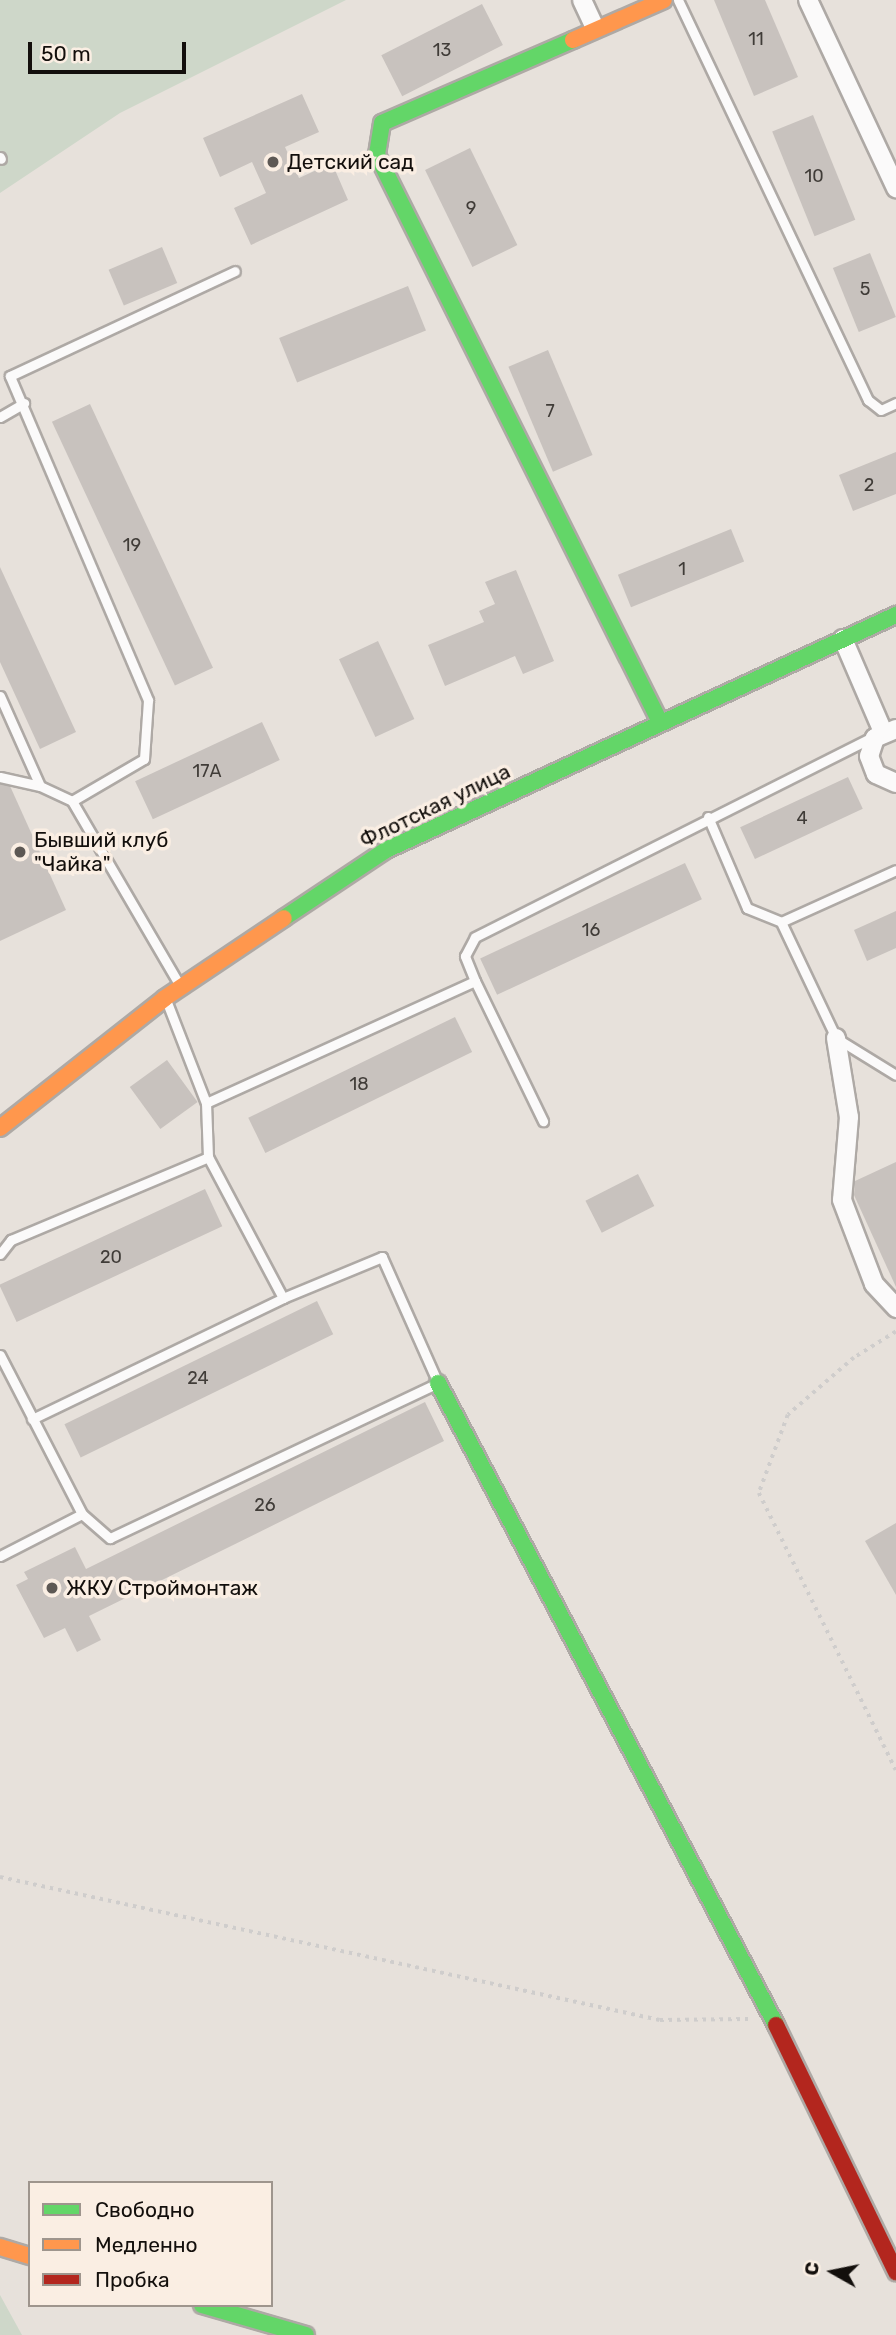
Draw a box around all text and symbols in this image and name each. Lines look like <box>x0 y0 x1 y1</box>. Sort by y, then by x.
scale bar <box>32 28 189 72</box>
house number: 11 <box>748 28 764 50</box>
house number: 13 <box>433 39 451 61</box>
text: 50 m <box>41 41 91 66</box>
place label: Детский сад <box>287 149 414 175</box>
marker: Детский сад <box>265 154 281 170</box>
house number: 10 <box>804 165 824 187</box>
house number: 9 <box>466 197 476 219</box>
house number: 5 <box>860 278 870 300</box>
house number: 7 <box>545 400 555 422</box>
house number: 2 <box>864 474 874 496</box>
house number: 19 <box>123 534 141 556</box>
house number: 1 <box>678 558 686 580</box>
street label: Флотская улица <box>356 759 514 853</box>
house number: 17А <box>193 760 221 782</box>
house number: 4 <box>796 807 808 829</box>
place label: Бывший клуб "Чайка" <box>34 827 168 877</box>
marker: Бывший клуб "Чайка" <box>12 844 28 860</box>
house number: 16 <box>582 919 600 941</box>
house number: 18 <box>349 1073 369 1095</box>
house number: 20 <box>100 1246 122 1268</box>
house number: 24 <box>187 1367 209 1389</box>
house number: 26 <box>254 1494 276 1516</box>
place label: ЖКУ Строймонтаж <box>66 1575 258 1601</box>
marker: ЖКУ Строймонтаж <box>44 1580 60 1596</box>
legend <box>28 2181 273 2307</box>
text: Свободно <box>95 2197 195 2222</box>
text: Медленно <box>95 2232 198 2257</box>
north arrow <box>798 2237 868 2307</box>
text: С <box>799 2260 824 2277</box>
text: Пробка <box>95 2267 170 2292</box>

